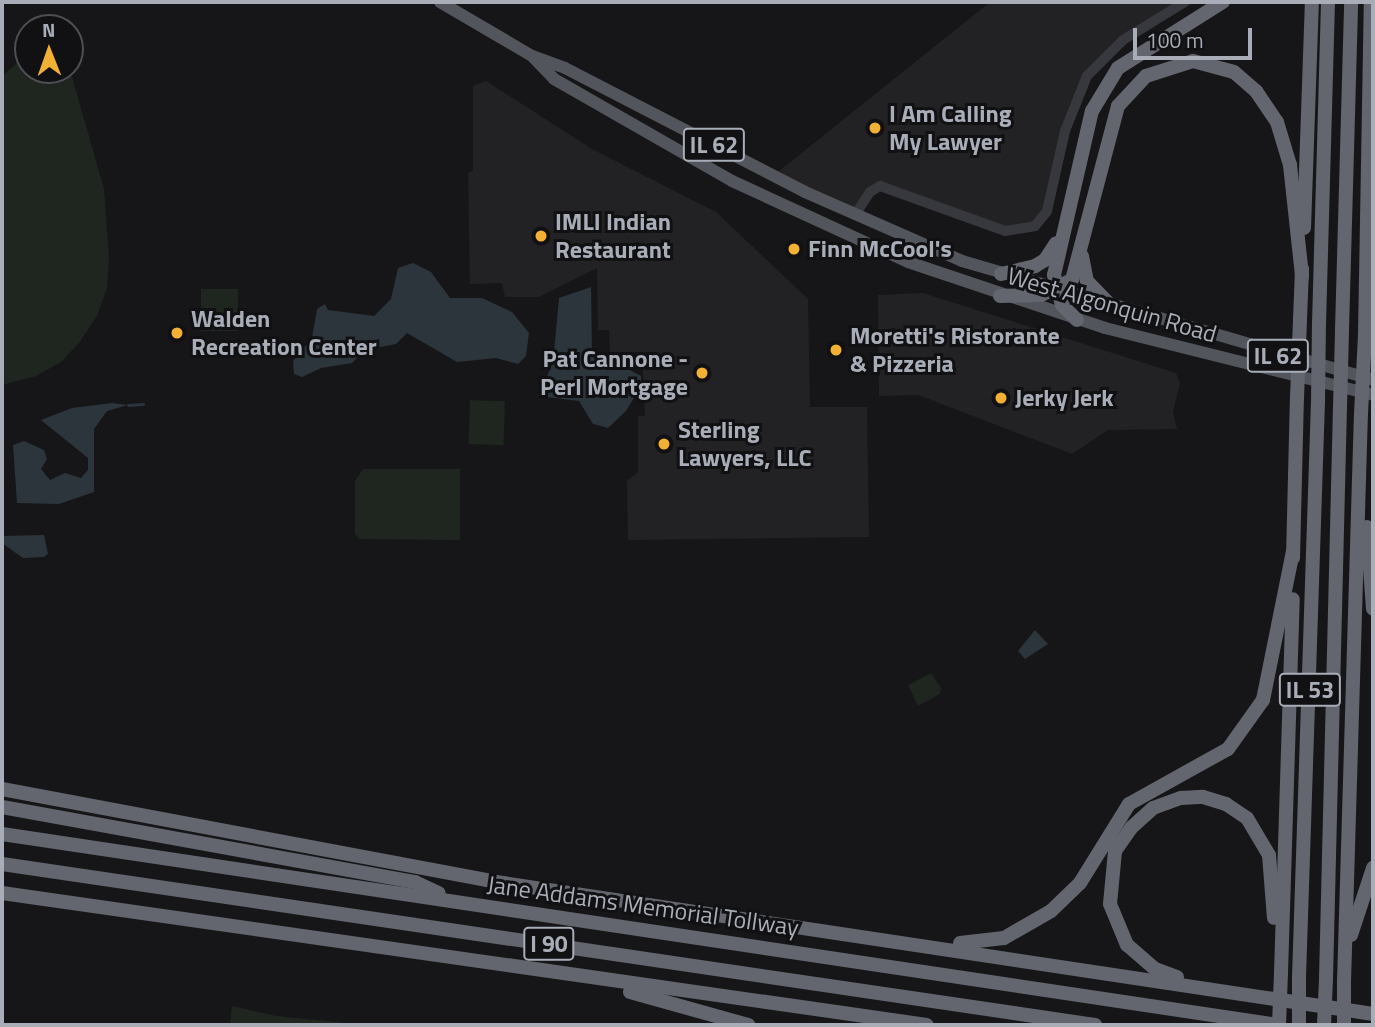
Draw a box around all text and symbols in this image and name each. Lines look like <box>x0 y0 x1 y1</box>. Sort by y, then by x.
north arrow <box>14 14 84 84</box>
scale bar <box>1137 14 1256 58</box>
text: N <box>42 15 55 44</box>
text: 100 m <box>1146 24 1203 56</box>
place label: I Am Calling My Lawyer <box>889 100 1012 156</box>
marker: I Am Calling My Lawyer <box>867 120 883 136</box>
road number: IL 62 <box>682 126 746 164</box>
place label: IMLI Indian Restaurant <box>555 208 671 264</box>
marker: IMLI Indian Restaurant <box>533 228 549 244</box>
place label: Finn McCool's <box>808 235 952 263</box>
marker: Finn McCool's <box>786 241 802 257</box>
street label: West Algonquin Road <box>1004 261 1220 349</box>
place label: Walden Recreation Center <box>191 305 377 361</box>
place label: Moretti's Ristorante & Pizzeria <box>850 322 1060 378</box>
marker: Walden Recreation Center <box>169 325 185 341</box>
road number: IL 62 <box>1246 336 1310 376</box>
marker: Moretti's Ristorante & Pizzeria <box>828 342 844 358</box>
place label: Pat Cannone - Perl Mortgage <box>540 345 688 401</box>
marker: Pat Cannone - Perl Mortgage <box>694 365 710 381</box>
place label: Jerky Jerk <box>1015 384 1114 412</box>
marker: Jerky Jerk <box>993 390 1009 406</box>
place label: Sterling Lawyers, LLC <box>678 416 812 472</box>
marker: Sterling Lawyers, LLC <box>656 436 672 452</box>
road number: IL 53 <box>1278 670 1342 710</box>
street label: Jane Addams Memorial Tollway <box>485 870 801 942</box>
road number: I 90 <box>523 925 575 964</box>

